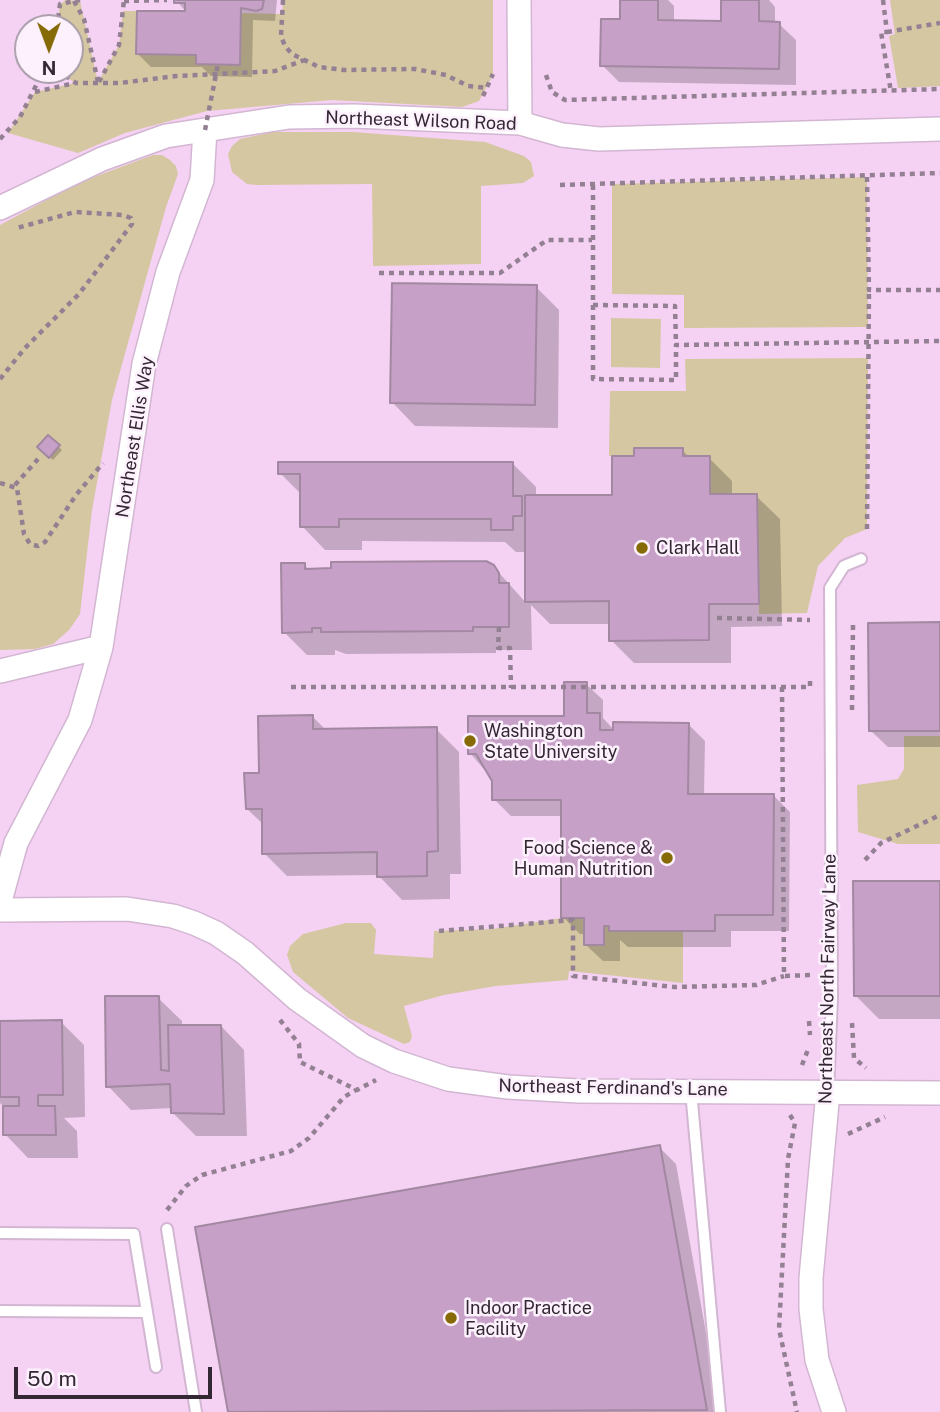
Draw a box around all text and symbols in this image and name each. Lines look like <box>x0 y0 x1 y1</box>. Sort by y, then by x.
north arrow <box>14 14 84 84</box>
text: N <box>42 57 56 79</box>
street label: Northeast Wilson Road <box>325 107 517 135</box>
street label: Northeast Ellis Way <box>112 355 158 519</box>
place label: Clark Hall <box>656 537 740 559</box>
marker: Clark Hall <box>634 540 650 556</box>
place label: Washington State University <box>484 720 617 762</box>
marker: Washington State University <box>462 733 478 749</box>
place label: Food Science & Human Nutrition <box>514 837 653 880</box>
marker: Food Science & Human Nutrition <box>659 850 675 866</box>
street label: Northeast North Fairway Lane <box>815 854 841 1104</box>
street label: Northeast Ferdinand's Lane <box>498 1075 728 1101</box>
place label: Indoor Practice Facility <box>465 1297 592 1340</box>
marker: Indoor Practice Facility <box>443 1310 459 1326</box>
scale bar <box>18 1352 215 1396</box>
text: 50 m <box>27 1366 77 1391</box>

